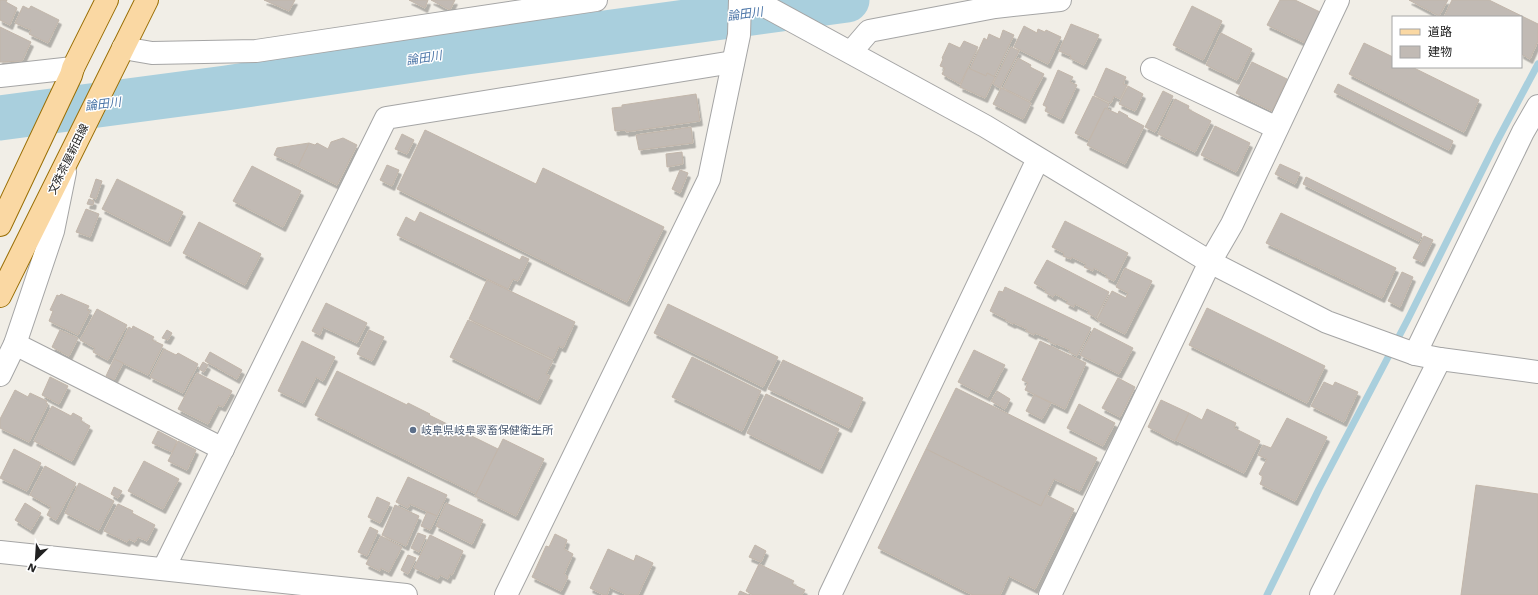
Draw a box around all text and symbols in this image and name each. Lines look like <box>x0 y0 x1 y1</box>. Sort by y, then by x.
water label: 論田川 <box>726 4 766 23</box>
legend <box>1392 16 1522 68</box>
text: 道路 <box>1428 25 1452 39</box>
text: 建物 <box>1428 45 1452 59</box>
water label: 論田川 <box>405 48 445 68</box>
water label: 論田川 <box>84 95 124 113</box>
street label: 文殊茶屋新田線 <box>46 122 91 197</box>
place label: 岐阜県岐阜家畜保健衛生所 <box>421 424 554 437</box>
marker: 岐阜県岐阜家畜保健衛生所 <box>408 425 418 435</box>
north arrow <box>16 539 56 579</box>
text: N <box>26 560 38 575</box>

